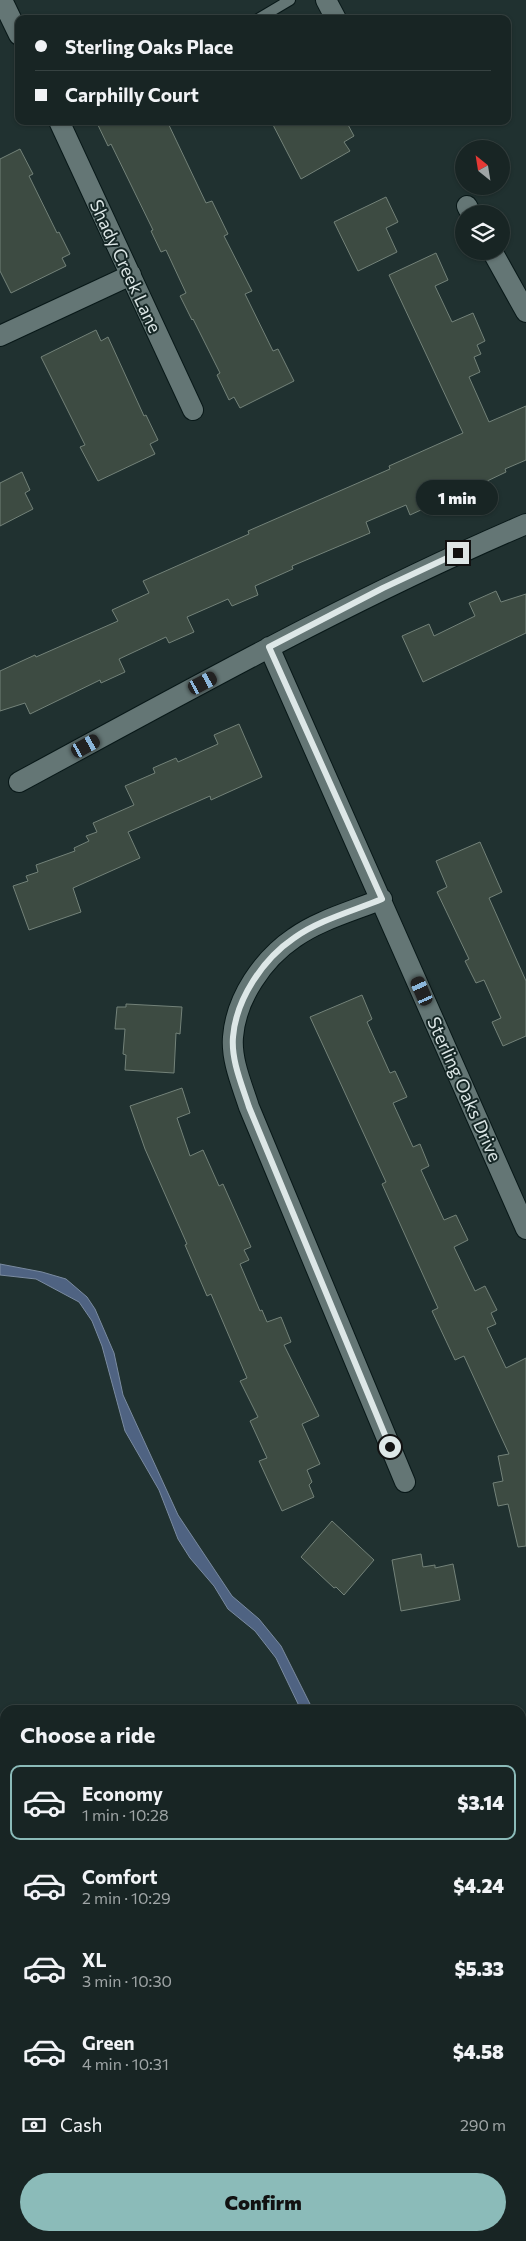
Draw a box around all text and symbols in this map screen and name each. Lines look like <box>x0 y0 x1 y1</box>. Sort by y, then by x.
text: Sterling Oaks Place <box>65 35 233 58</box>
text: Carphilly Court <box>65 83 199 106</box>
north arrow <box>455 140 510 195</box>
map controls <box>455 140 510 260</box>
street label: Shady Creek Lane <box>86 196 166 336</box>
button: layers <box>455 205 510 260</box>
callout: 1 min <box>417 480 499 516</box>
text: 1 min <box>438 488 476 507</box>
route end <box>447 542 469 564</box>
car <box>186 669 219 697</box>
car <box>69 732 102 760</box>
car <box>409 974 434 1008</box>
street label: Sterling Oaks Drive <box>423 1013 507 1165</box>
route start <box>379 1436 401 1458</box>
text: Choose a ride <box>20 1721 155 1748</box>
icon: car <box>22 1780 67 1825</box>
text: Economy <box>82 1782 163 1805</box>
text: $3.14 <box>457 1791 504 1814</box>
text: 1 min · 10:28 <box>82 1805 169 1824</box>
icon: car <box>22 1863 67 1908</box>
text: Comfort <box>82 1865 158 1888</box>
text: $4.24 <box>453 1874 504 1897</box>
text: 2 min · 10:29 <box>82 1888 171 1907</box>
icon: car <box>22 1946 67 1991</box>
text: XL <box>82 1948 107 1971</box>
text: $5.33 <box>454 1957 504 1980</box>
text: 3 min · 10:30 <box>82 1971 172 1990</box>
icon: car <box>22 2029 67 2074</box>
text: Green <box>82 2031 134 2054</box>
text: $4.58 <box>453 2040 504 2063</box>
text: 4 min · 10:31 <box>82 2054 169 2073</box>
icon: cash <box>20 2111 48 2139</box>
text: Cash <box>60 2113 102 2136</box>
text: 290 m <box>460 2115 506 2134</box>
button: Confirm <box>20 2173 506 2231</box>

